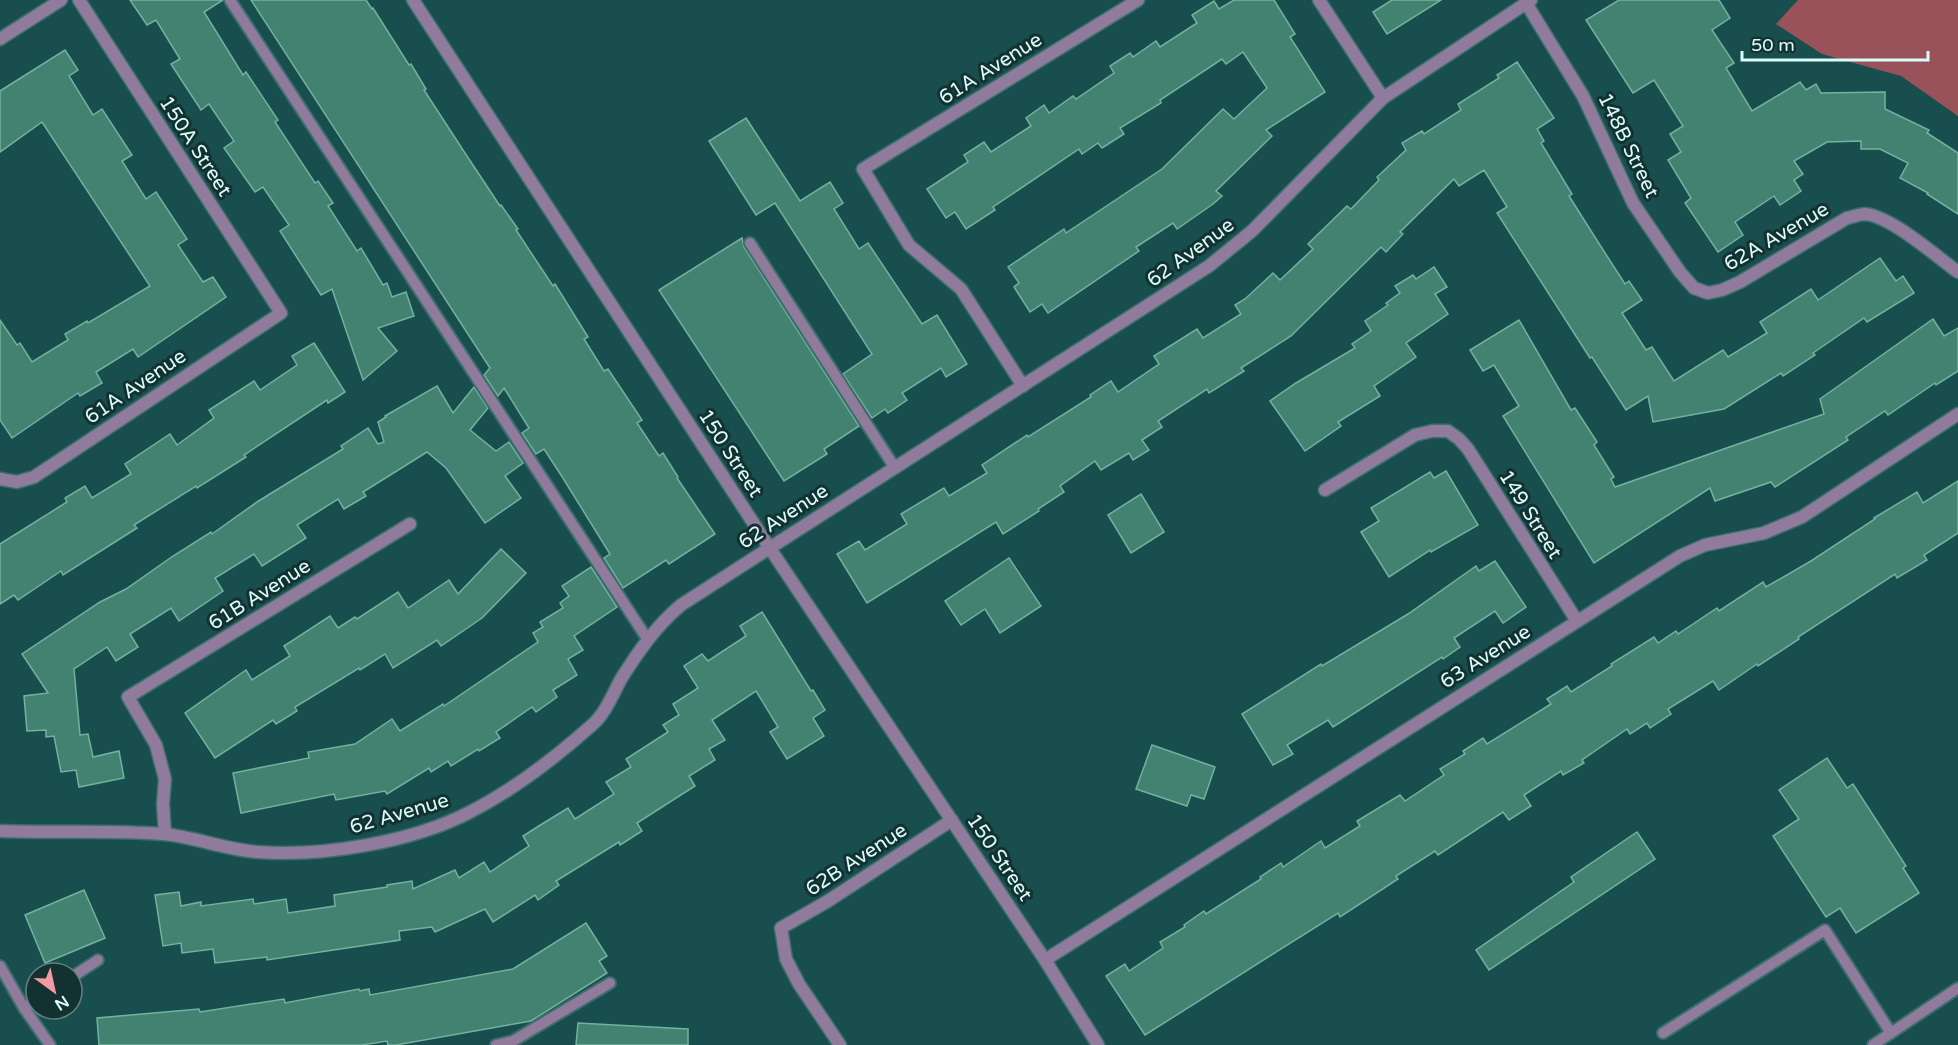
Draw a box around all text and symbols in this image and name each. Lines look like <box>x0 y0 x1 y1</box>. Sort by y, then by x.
scale bar <box>1742 24 1928 62</box>
street label: 61A Avenue <box>935 28 1046 110</box>
text: 50 m <box>1751 34 1795 56</box>
street label: 148B Street <box>1592 89 1664 202</box>
street label: 150A Street <box>154 92 237 202</box>
street label: 62A Avenue <box>1720 197 1833 276</box>
street label: 62 Avenue <box>1142 213 1239 292</box>
street label: 61A Avenue <box>80 344 191 429</box>
street label: 150 Street <box>693 405 768 502</box>
street label: 149 Street <box>1493 466 1567 564</box>
street label: 62 Avenue <box>734 479 833 555</box>
street label: 61B Avenue <box>204 554 315 636</box>
street label: 63 Avenue <box>1436 620 1535 694</box>
street label: 62 Avenue <box>347 788 452 840</box>
street label: 150 Street <box>961 809 1037 906</box>
street label: 62B Avenue <box>801 818 912 901</box>
north arrow <box>24 961 84 1021</box>
text: N <box>51 991 72 1015</box>

